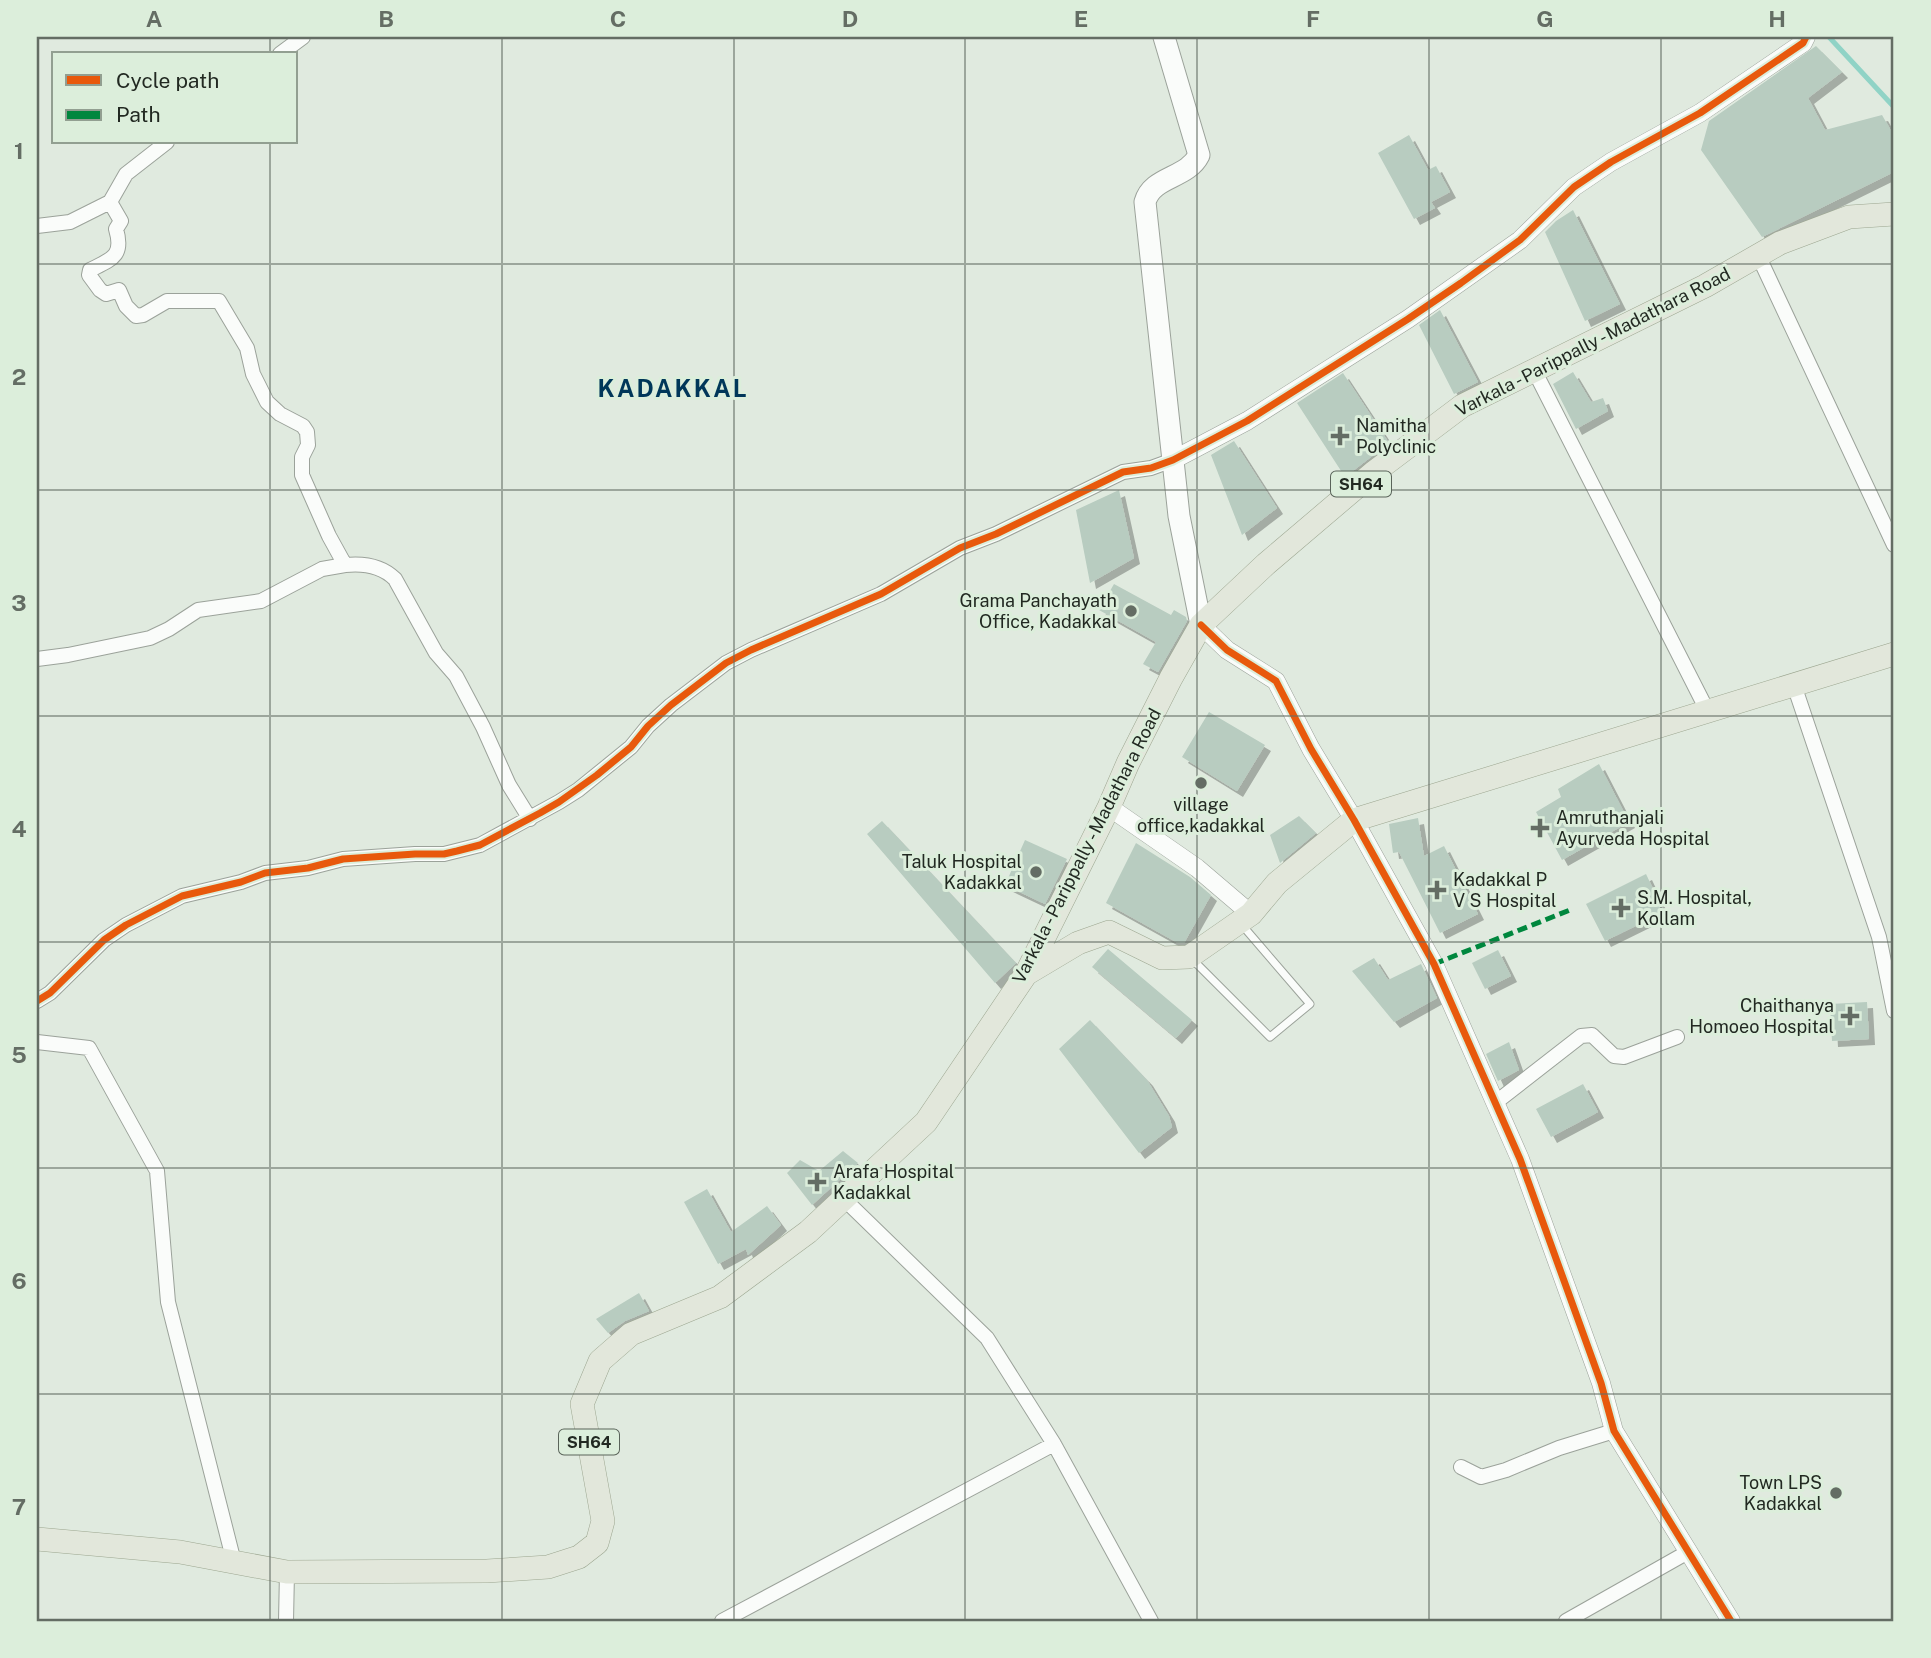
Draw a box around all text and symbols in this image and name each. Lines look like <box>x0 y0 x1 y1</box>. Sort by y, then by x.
text: A <box>146 5 163 32</box>
text: B <box>378 5 394 32</box>
text: C <box>610 5 626 32</box>
text: D <box>842 5 858 32</box>
text: E <box>1074 5 1088 32</box>
text: F <box>1306 5 1320 32</box>
text: G <box>1536 5 1554 32</box>
text: H <box>1768 5 1786 32</box>
legend <box>52 52 298 144</box>
text: Cycle path <box>116 68 219 93</box>
text: Path <box>116 102 161 127</box>
text: 1 <box>14 137 24 164</box>
street label: Varkala - Parippally - Madathara Road <box>1452 263 1734 420</box>
text: 2 <box>12 363 26 390</box>
district label: KADAKKAL <box>597 374 749 402</box>
place label: Namitha Polyclinic <box>1356 415 1436 457</box>
marker: Namitha Polyclinic <box>1330 426 1350 446</box>
road number: SH64 <box>1331 471 1391 496</box>
text: 3 <box>11 589 27 616</box>
place label: Grama Panchayath Office, Kadakkal <box>960 590 1117 632</box>
marker: Grama Panchayath Office, Kadakkal <box>1123 603 1139 619</box>
street label: Varkala - Parippally - Madathara Road <box>1008 705 1165 987</box>
marker: village office,kadakkal <box>1193 775 1209 791</box>
place label: village office,kadakkal <box>1137 794 1265 836</box>
place label: Amruthanjali Ayurveda Hospital <box>1556 807 1710 849</box>
text: 4 <box>11 815 27 842</box>
marker: Amruthanjali Ayurveda Hospital <box>1530 818 1550 838</box>
place label: Taluk Hospital Kadakkal <box>902 851 1022 893</box>
marker: Taluk Hospital Kadakkal <box>1028 864 1044 880</box>
place label: Kadakkal P V S Hospital <box>1453 869 1556 911</box>
marker: Kadakkal P V S Hospital <box>1427 880 1447 900</box>
place label: S.M. Hospital, Kollam <box>1637 887 1752 929</box>
marker: S.M. Hospital, Kollam <box>1611 898 1631 918</box>
place label: Chaithanya Homoeo Hospital <box>1689 995 1834 1037</box>
marker: Chaithanya Homoeo Hospital <box>1840 1006 1860 1026</box>
text: 5 <box>11 1041 27 1068</box>
place label: Arafa Hospital Kadakkal <box>833 1161 954 1203</box>
marker: Arafa Hospital Kadakkal <box>807 1172 827 1192</box>
text: 6 <box>11 1267 27 1294</box>
road number: SH64 <box>559 1430 619 1454</box>
place label: Town LPS Kadakkal <box>1740 1472 1822 1514</box>
marker: Town LPS Kadakkal <box>1828 1485 1844 1501</box>
text: 7 <box>12 1493 26 1520</box>

